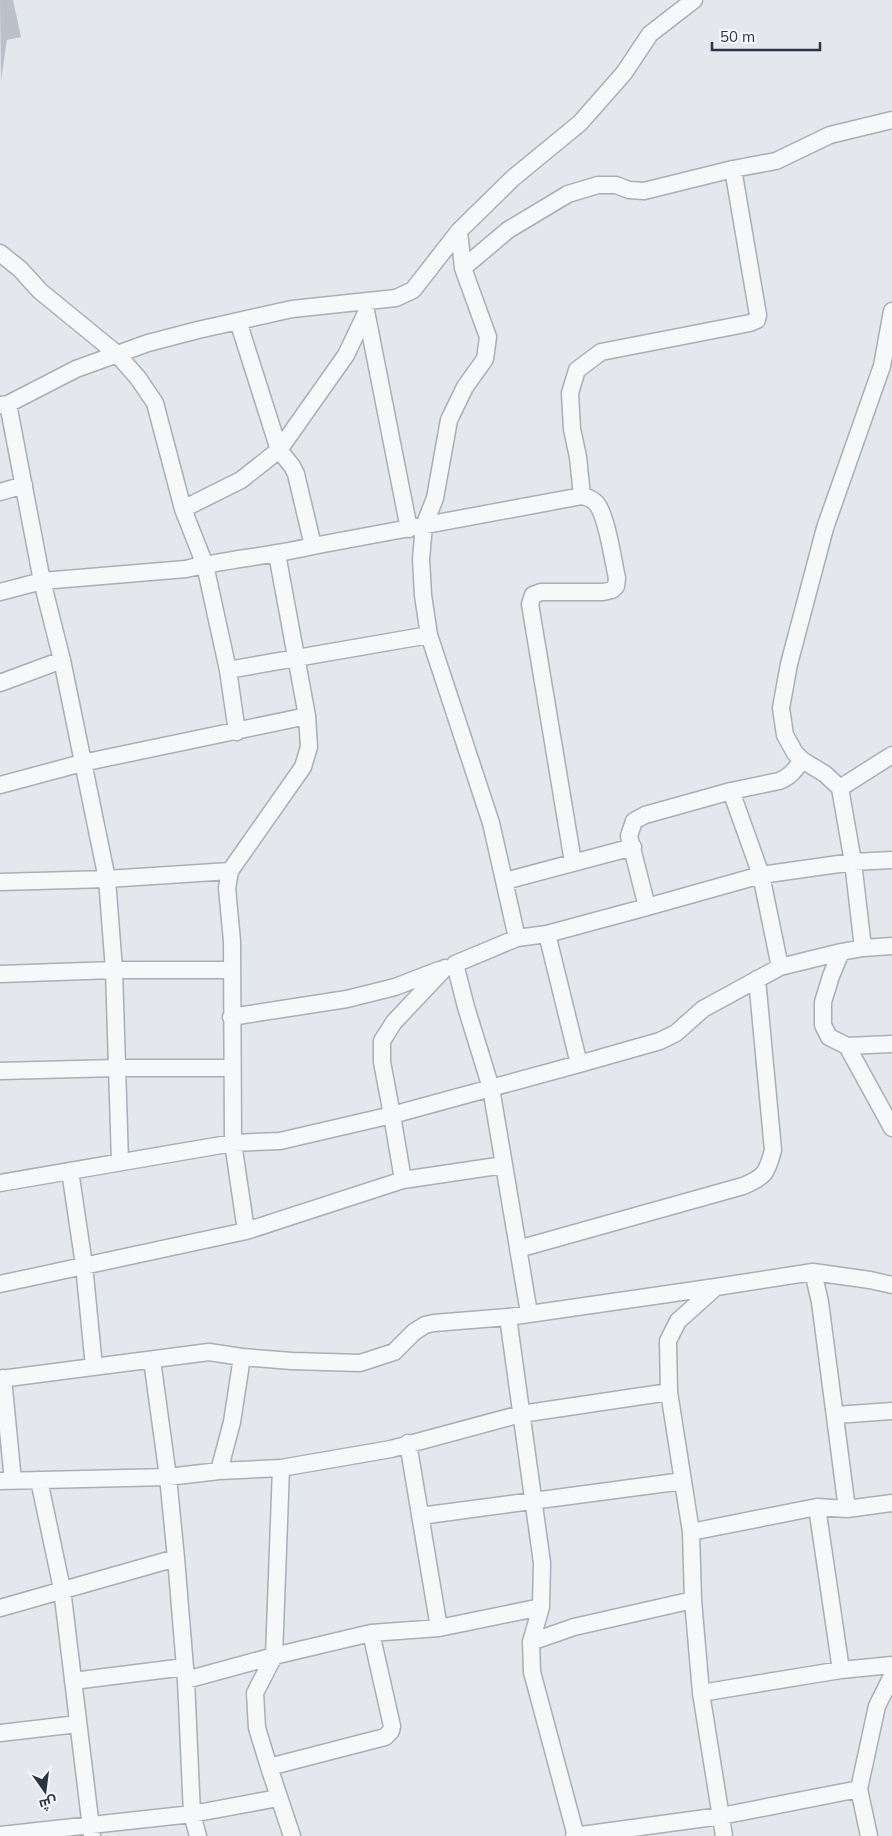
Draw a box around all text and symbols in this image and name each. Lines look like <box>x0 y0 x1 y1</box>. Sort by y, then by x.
scale bar <box>712 20 820 52</box>
text: 50 m <box>720 27 755 46</box>
north arrow <box>20 1766 70 1816</box>
text: ش <box>37 1793 59 1815</box>

